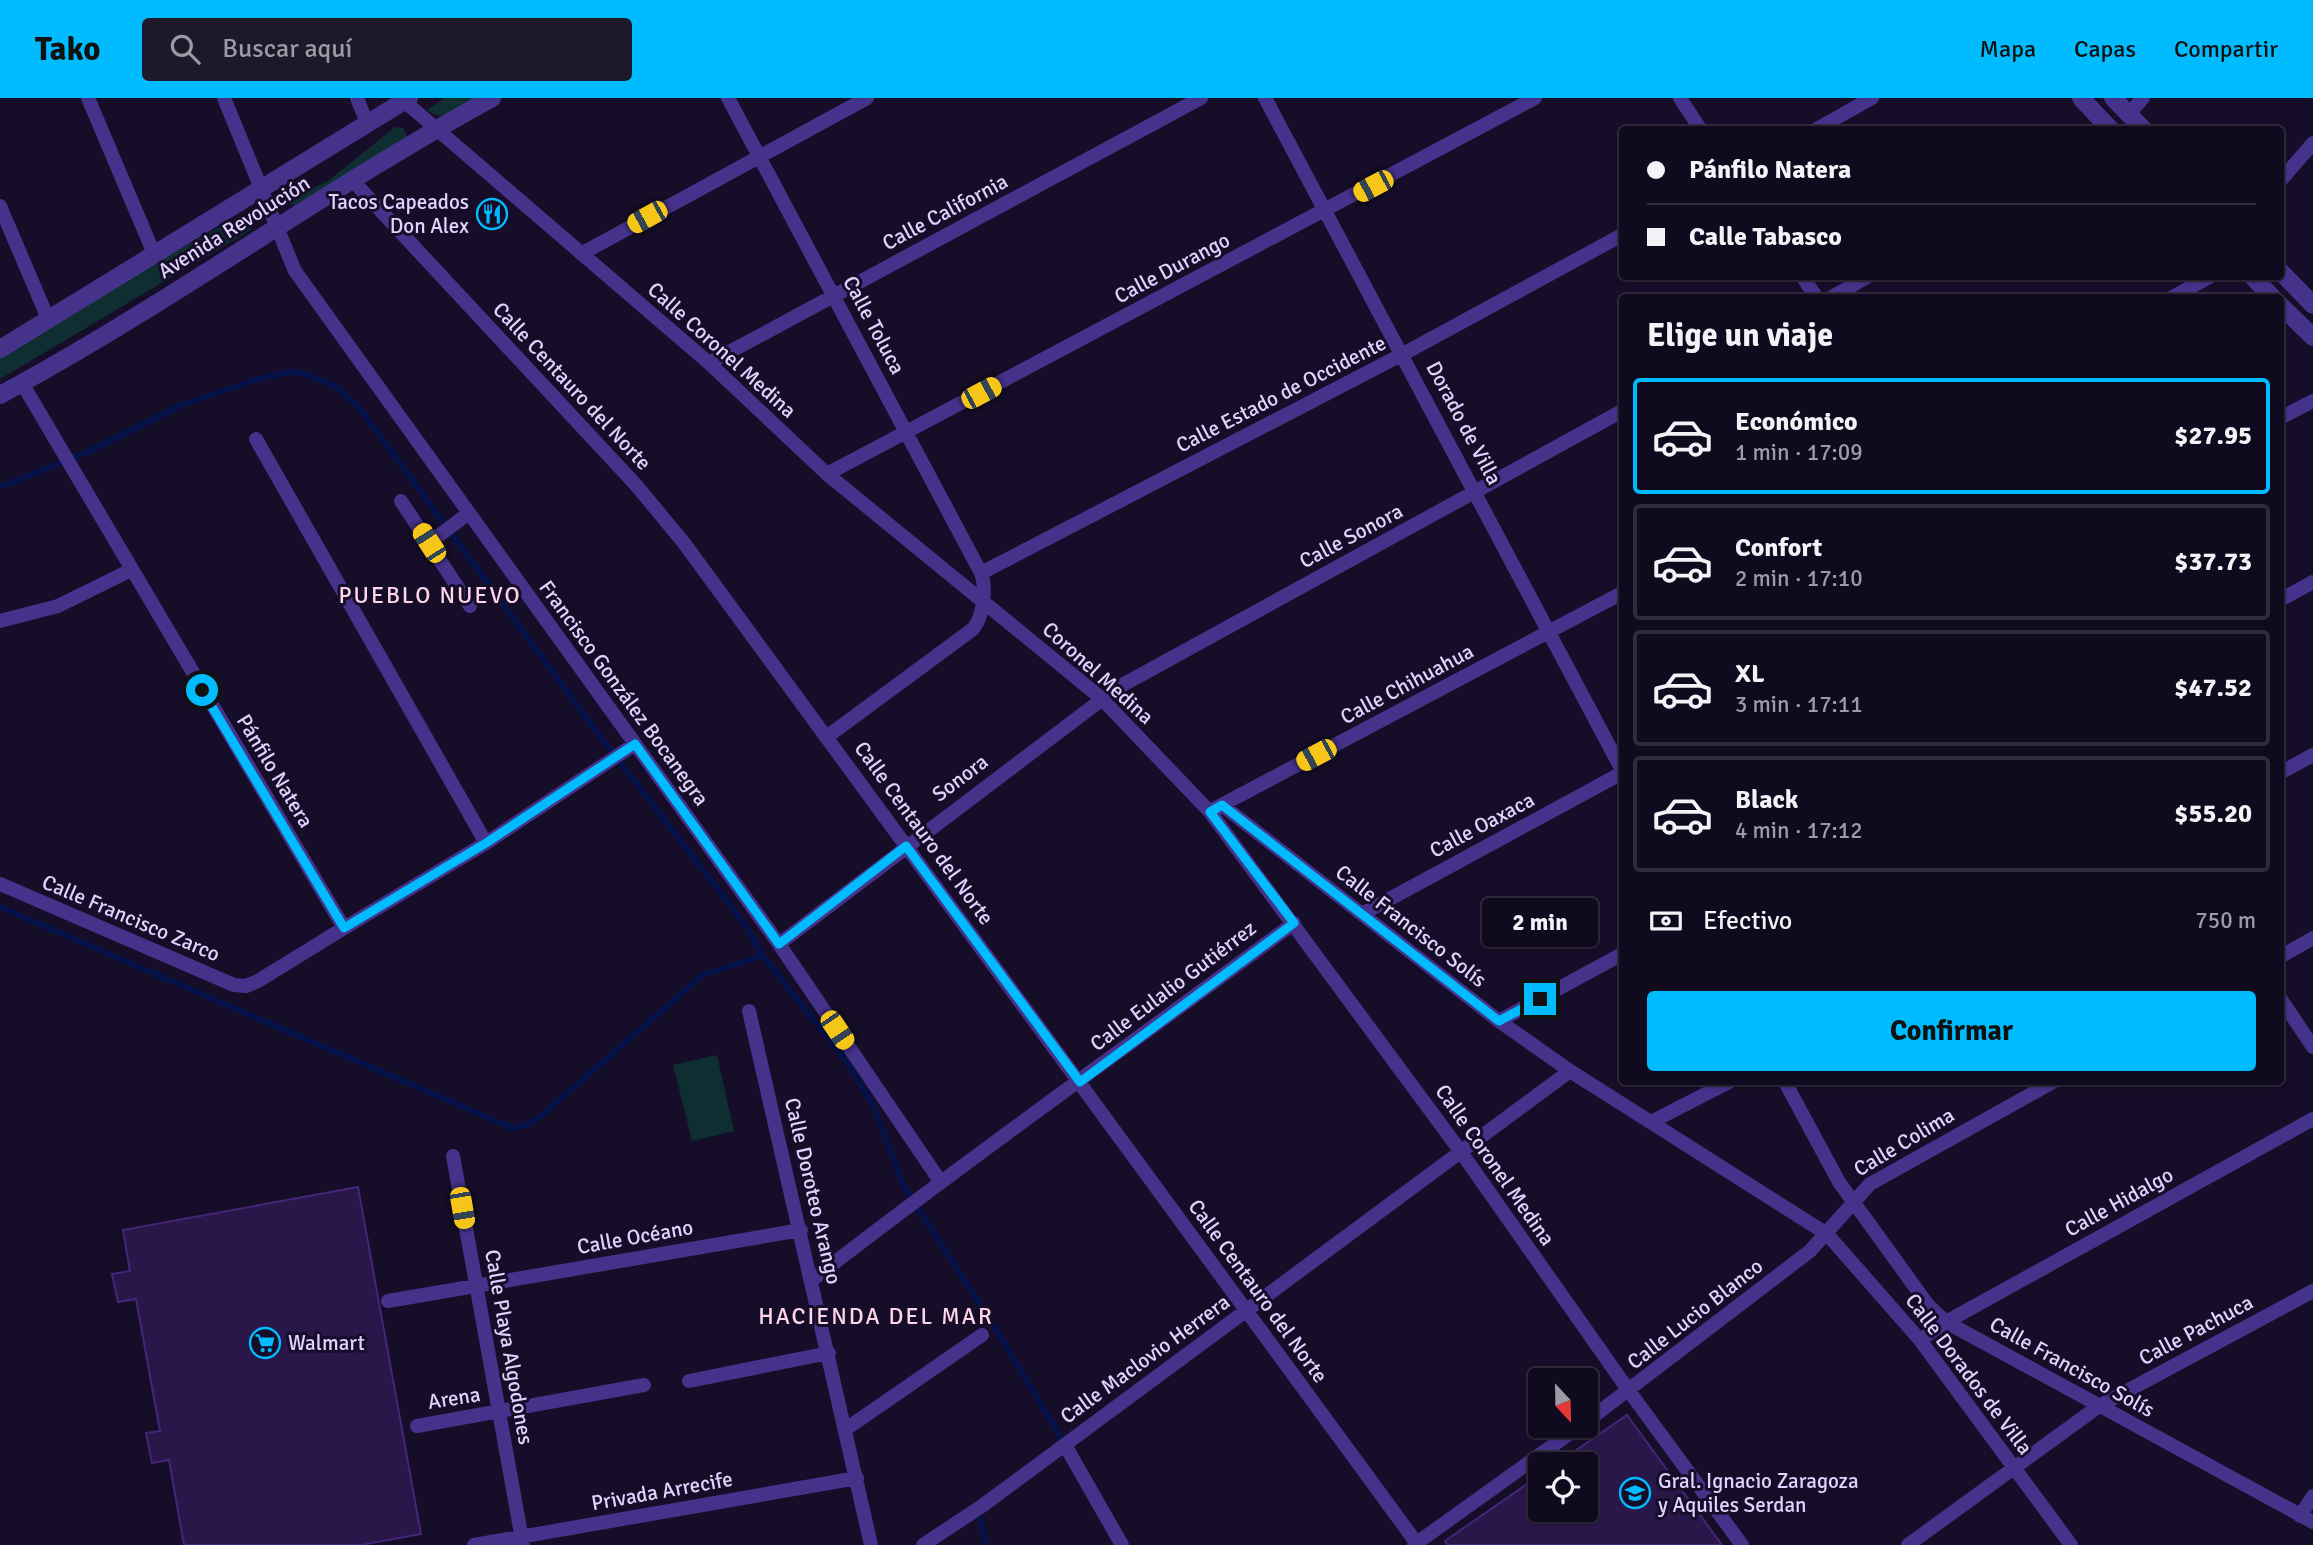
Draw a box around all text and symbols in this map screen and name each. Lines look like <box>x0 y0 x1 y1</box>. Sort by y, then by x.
search box <box>142 18 632 81</box>
text: Tako <box>35 29 100 70</box>
icon: search <box>166 30 204 68</box>
text: Buscar aquí <box>222 33 352 65</box>
text: Mapa <box>1980 34 2036 64</box>
text: Capas <box>2074 34 2136 64</box>
text: Compartir <box>2174 34 2278 64</box>
text: Pánfilo Natera <box>1689 154 1851 186</box>
car <box>1350 167 1397 205</box>
street label: Calle California <box>878 168 1012 256</box>
street label: Avenida Revolución <box>153 170 315 284</box>
place label: Tacos Capeados Don Alex <box>329 189 469 239</box>
restaurant icon: Tacos Capeados Don Alex <box>475 197 509 231</box>
car <box>624 198 671 236</box>
text: Calle Tabasco <box>1689 221 1842 253</box>
street label: Calle Durango <box>1110 227 1234 309</box>
street label: Calle Toluca <box>837 271 911 379</box>
street label: Calle Coronel Medina <box>642 276 802 424</box>
street label: Calle Centauro del Norte <box>487 297 657 475</box>
text: Elige un viaje <box>1647 316 1833 355</box>
street label: Calle Estado de Occidente <box>1172 330 1390 458</box>
street label: Dorado de Villa <box>1421 357 1507 489</box>
car <box>958 374 1005 412</box>
icon: car <box>1651 405 1714 468</box>
text: Económico <box>1735 406 1858 438</box>
text: $27.95 <box>2174 420 2252 452</box>
text: 1 min · 17:09 <box>1735 438 1863 467</box>
street label: Calle Sonora <box>1295 498 1407 574</box>
car <box>409 520 450 566</box>
icon: car <box>1651 531 1714 594</box>
text: Confort <box>1735 532 1822 564</box>
text: $37.73 <box>2174 546 2252 578</box>
text: 2 min · 17:10 <box>1735 564 1863 593</box>
street label: Francisco González Bocanegra <box>533 575 715 811</box>
district label: PUEBLO NUEVO <box>338 581 522 610</box>
street label: Coronel Medina <box>1037 616 1159 730</box>
street label: Calle Chihuahua <box>1336 638 1478 730</box>
icon: car <box>1651 657 1714 720</box>
text: XL <box>1735 658 1765 690</box>
text: $47.52 <box>2174 672 2252 704</box>
route start <box>186 674 218 706</box>
text: 3 min · 17:11 <box>1735 690 1863 719</box>
street label: Pánfilo Natera <box>231 710 319 832</box>
street label: Calle Centauro del Norte <box>849 736 999 930</box>
car <box>1293 736 1340 774</box>
street label: Sonora <box>927 749 993 807</box>
icon: car <box>1651 783 1714 846</box>
text: Black <box>1735 784 1798 816</box>
street label: Calle Oaxaca <box>1425 787 1539 863</box>
text: $55.20 <box>2174 798 2252 830</box>
text: 4 min · 17:12 <box>1735 816 1863 845</box>
street label: Calle Francisco Solís <box>1330 859 1492 993</box>
street label: Calle Francisco Zarco <box>38 869 224 967</box>
callout: 2 min <box>1482 898 1598 946</box>
icon: cash <box>1647 902 1685 940</box>
text: Efectivo <box>1703 905 1792 937</box>
text: 750 m <box>2195 906 2256 935</box>
text: 2 min <box>1512 908 1568 937</box>
street label: Calle Eulalio Gutiérrez <box>1085 915 1261 1057</box>
route end <box>1524 983 1556 1015</box>
button: Confirmar <box>1647 991 2256 1071</box>
car <box>817 1007 858 1053</box>
street label: Calle Coronel Medina <box>1430 1079 1560 1251</box>
street label: Calle Doroteo Arango <box>779 1095 847 1287</box>
street label: Calle Colima <box>1849 1102 1959 1182</box>
street label: Calle Hidalgo <box>2060 1162 2178 1242</box>
car <box>449 1185 476 1231</box>
street label: Calle Centauro del Norte <box>1183 1194 1333 1388</box>
street label: Calle Océano <box>575 1214 695 1260</box>
street label: Calle Playa Algodones <box>479 1248 539 1446</box>
street label: Calle Lucio Blanco <box>1622 1253 1768 1375</box>
street label: Calle Dorados de Villa <box>1900 1288 2038 1460</box>
street label: Calle Maclovio Herrera <box>1055 1289 1235 1429</box>
street label: Calle Pachuca <box>2134 1289 2258 1371</box>
district label: HACIENDA DEL MAR <box>758 1302 994 1331</box>
street label: Calle Francisco Solís <box>1985 1311 2159 1423</box>
supermarket icon: Walmart <box>248 1326 282 1360</box>
place label: Walmart <box>288 1330 365 1356</box>
north arrow <box>1528 1368 1598 1438</box>
map controls <box>1528 1368 1598 1522</box>
street label: Arena <box>426 1381 482 1415</box>
button: locate <box>1528 1452 1598 1522</box>
street label: Privada Arrecife <box>589 1466 735 1516</box>
place label: Gral. Ignacio Zaragoza y Aquiles Serdan <box>1658 1468 1859 1518</box>
school or university icon: Gral. Ignacio Zaragoza y Aquiles Serdan <box>1618 1476 1652 1510</box>

